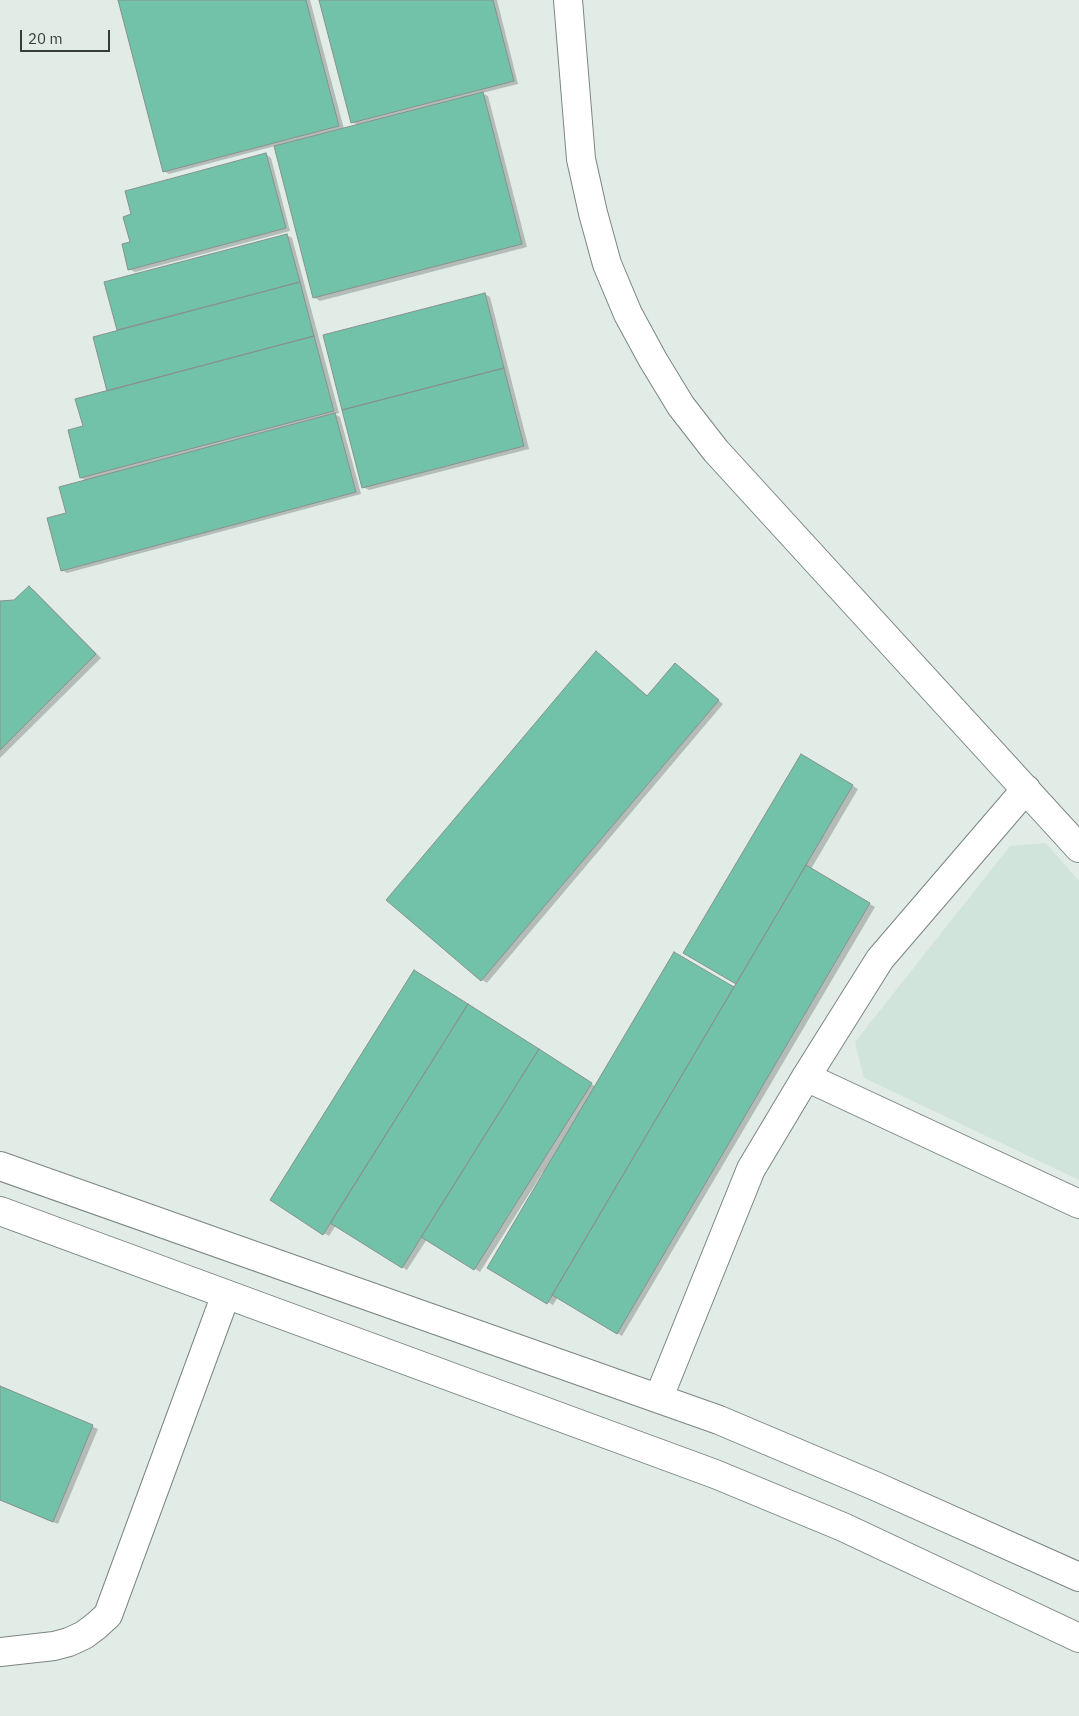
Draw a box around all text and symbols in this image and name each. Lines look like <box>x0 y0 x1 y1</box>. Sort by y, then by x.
scale bar <box>22 20 112 52</box>
text: 20 m <box>28 29 63 48</box>

